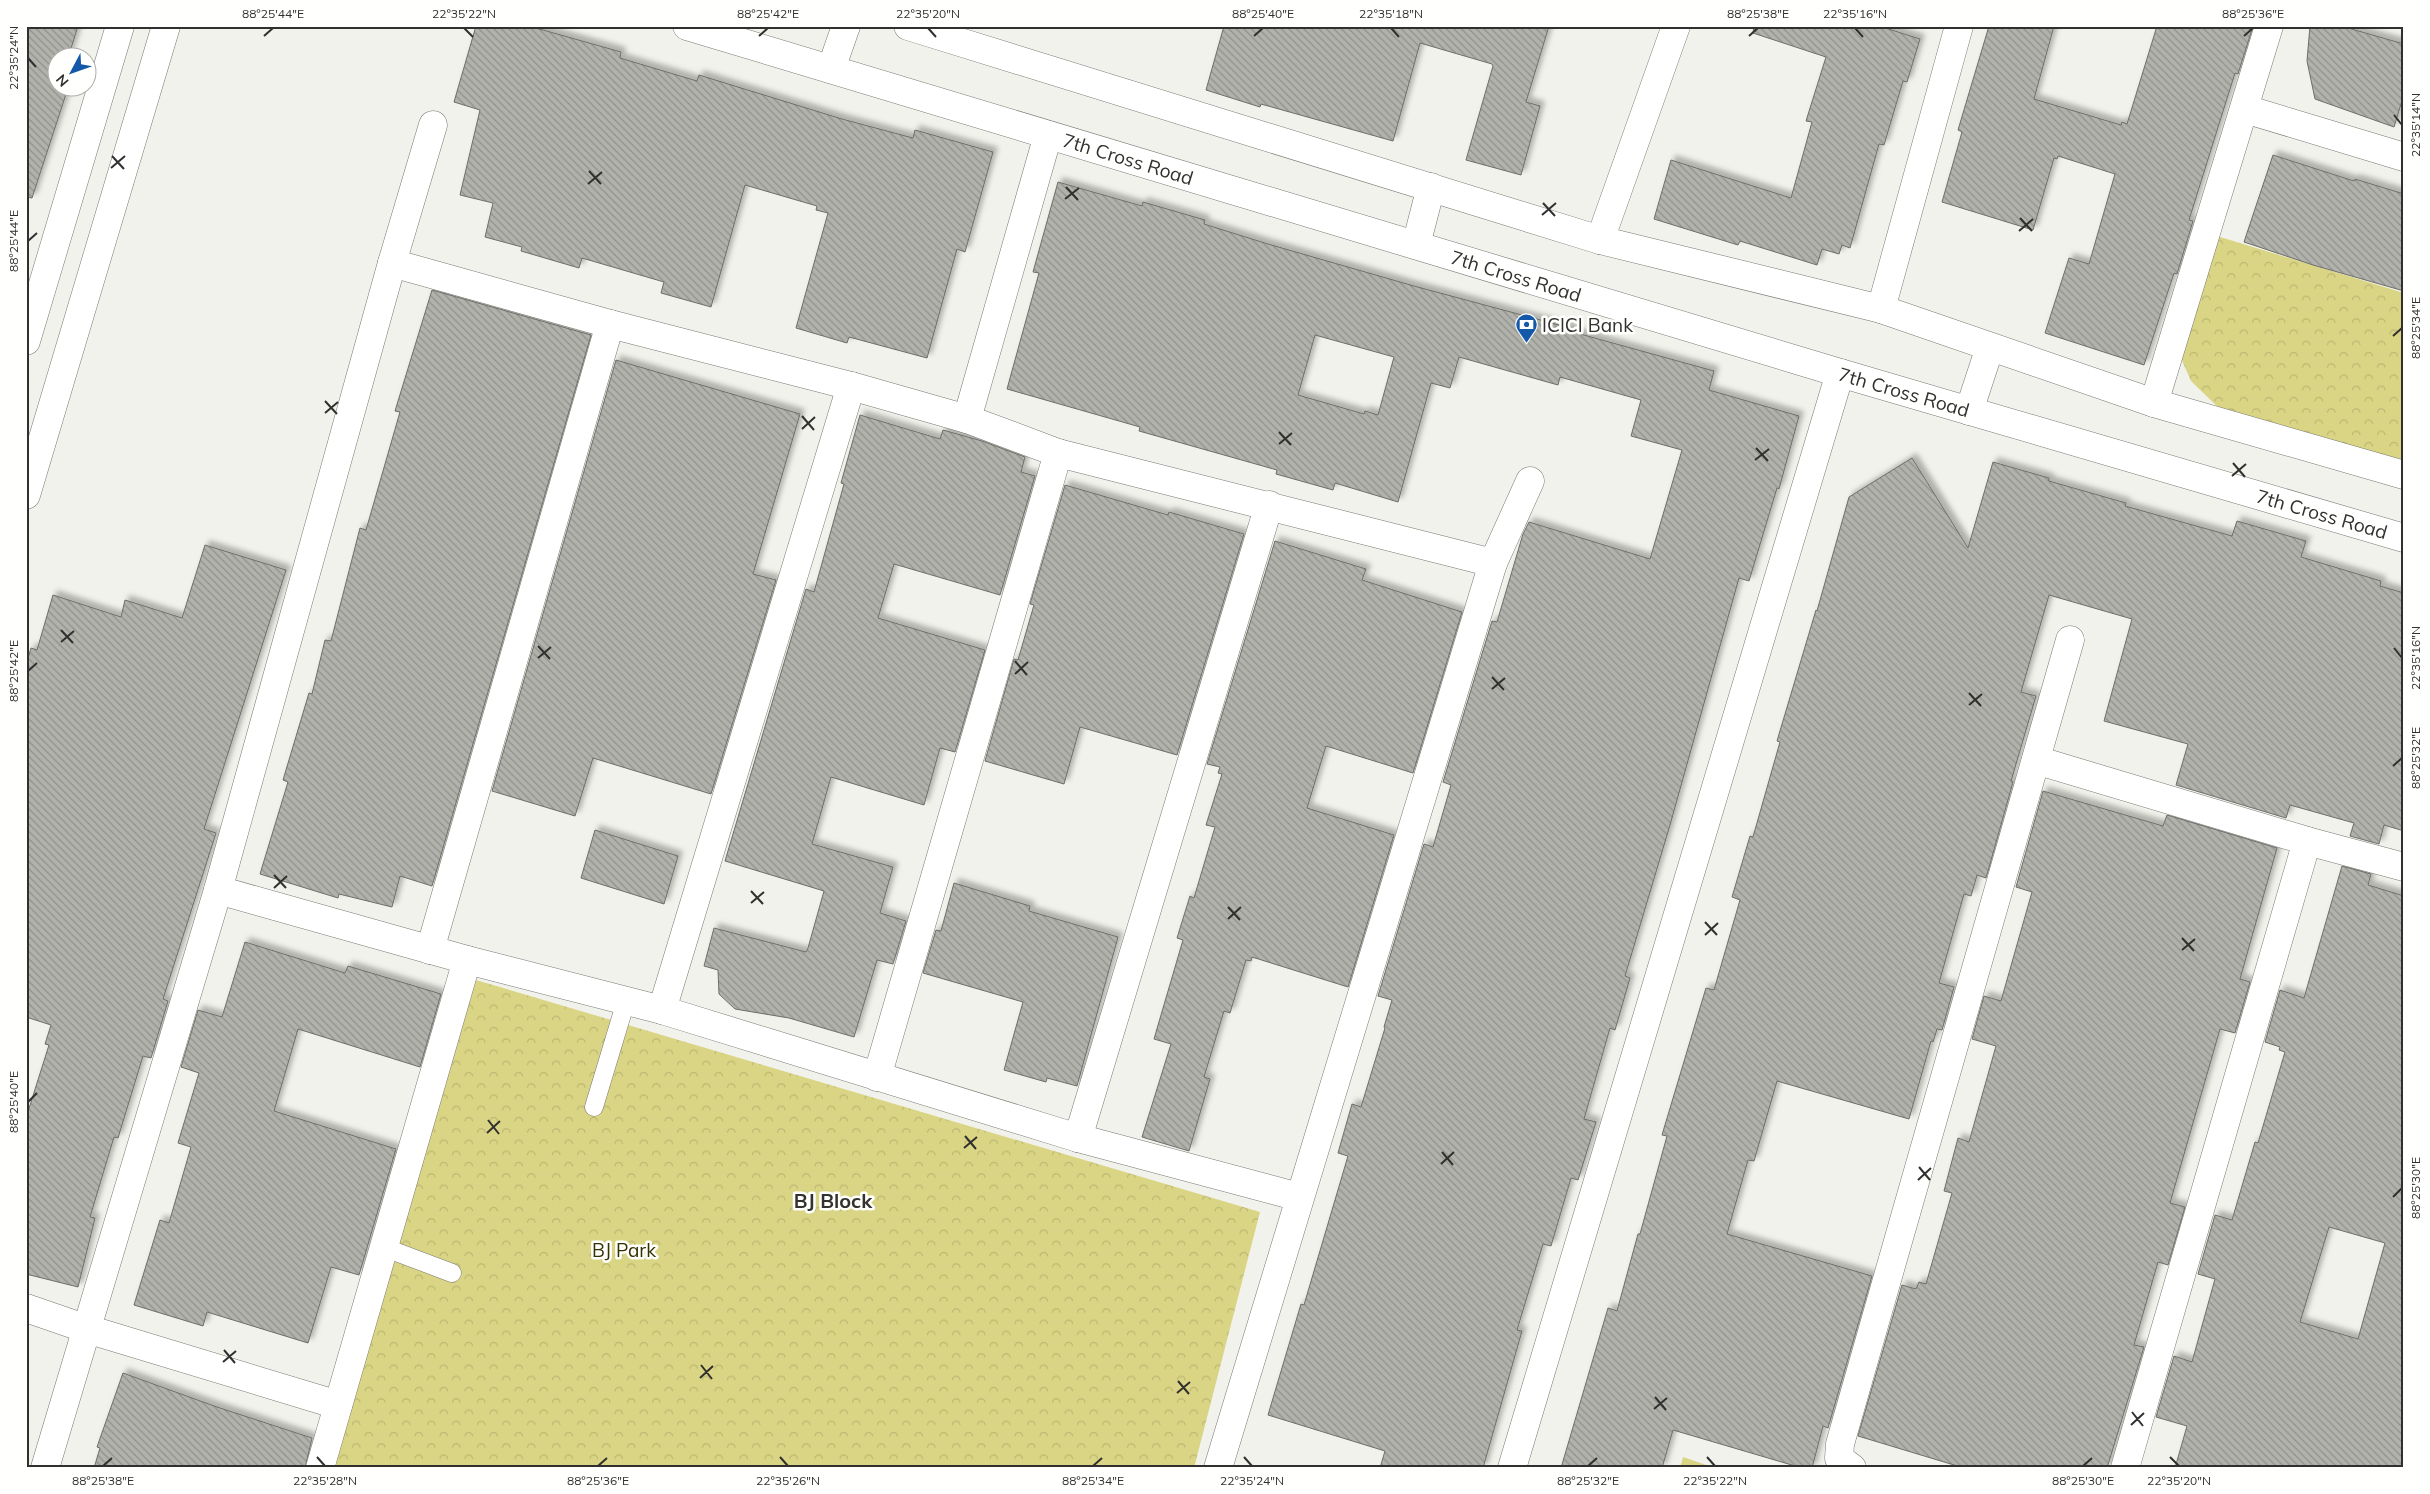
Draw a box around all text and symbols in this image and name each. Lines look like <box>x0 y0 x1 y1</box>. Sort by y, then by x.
text: 88°25'44"E <box>242 6 304 21</box>
text: 22°35'22"N <box>432 6 496 21</box>
text: 88°25'42"E <box>737 6 799 21</box>
text: 22°35'20"N <box>896 6 960 21</box>
text: 88°25'40"E <box>1232 6 1294 21</box>
text: 22°35'18"N <box>1359 6 1423 21</box>
text: 88°25'38"E <box>1727 6 1789 21</box>
text: 22°35'16"N <box>1823 6 1887 21</box>
text: 88°25'36"E <box>2222 6 2284 21</box>
text: 22°35'24"N <box>6 26 21 90</box>
north arrow <box>48 48 98 98</box>
text: N <box>52 71 72 90</box>
text: 22°35'14"N <box>2408 93 2423 157</box>
street label: 7th Cross Road <box>1060 128 1196 190</box>
text: 88°25'44"E <box>6 210 21 272</box>
street label: 7th Cross Road <box>1448 245 1584 307</box>
text: 88°25'34"E <box>2408 297 2423 359</box>
bank icon: ICICI Bank <box>1514 313 1538 344</box>
place label: ICICI Bank <box>1542 313 1633 337</box>
street label: 7th Cross Road <box>1836 362 1972 422</box>
street label: 7th Cross Road <box>2254 484 2390 544</box>
text: 22°35'16"N <box>2408 626 2423 690</box>
text: 88°25'42"E <box>6 640 21 702</box>
text: 88°25'32"E <box>2408 727 2423 789</box>
text: 88°25'40"E <box>6 1071 21 1133</box>
text: 88°25'30"E <box>2408 1157 2423 1219</box>
district label: BJ Block <box>794 1188 873 1213</box>
park label: BJ Park <box>592 1238 656 1262</box>
text: 88°25'38"E <box>72 1473 134 1488</box>
text: 22°35'28"N <box>293 1473 357 1488</box>
text: 88°25'36"E <box>567 1473 629 1488</box>
text: 22°35'26"N <box>756 1473 820 1488</box>
text: 88°25'34"E <box>1062 1473 1124 1488</box>
text: 22°35'24"N <box>1220 1473 1284 1488</box>
text: 88°25'32"E <box>1557 1473 1619 1488</box>
text: 22°35'22"N <box>1683 1473 1747 1488</box>
text: 88°25'30"E <box>2052 1473 2114 1488</box>
text: 22°35'20"N <box>2147 1473 2211 1488</box>

